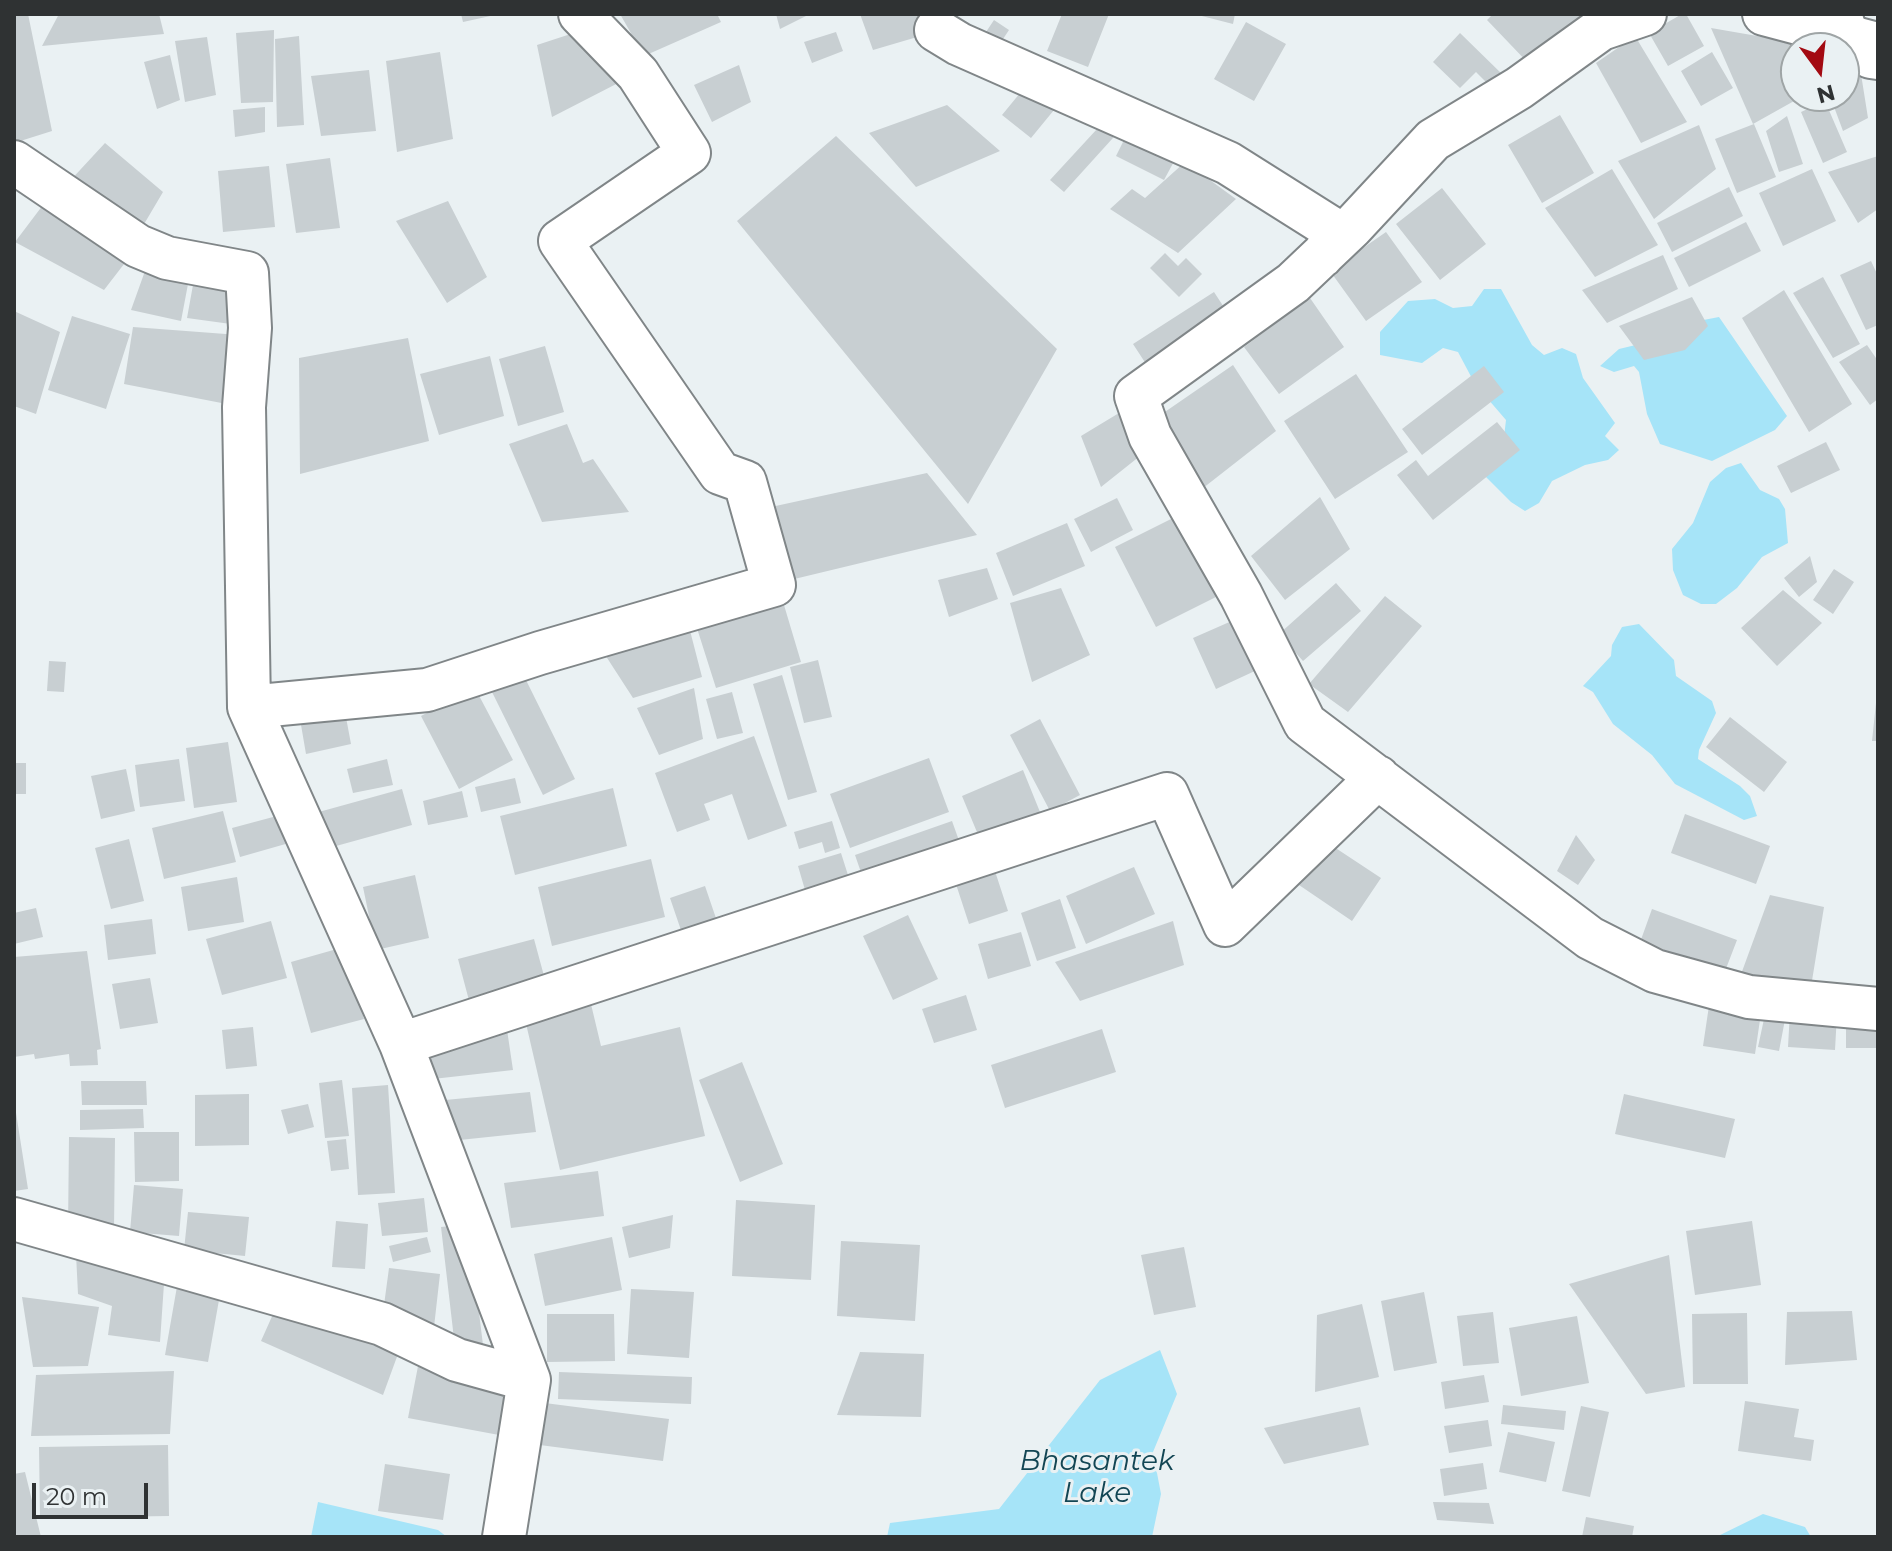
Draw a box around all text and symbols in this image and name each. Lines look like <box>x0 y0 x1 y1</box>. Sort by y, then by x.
north arrow <box>1780 32 1860 112</box>
text: N <box>1814 78 1838 109</box>
water label: Bhasantek Lake <box>1019 1445 1175 1511</box>
scale bar <box>36 1467 152 1517</box>
text: 20 m <box>46 1482 107 1511</box>

